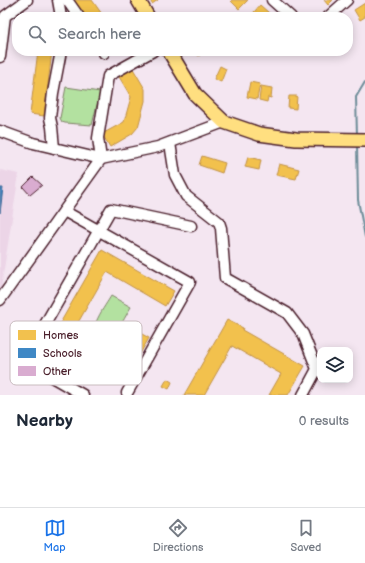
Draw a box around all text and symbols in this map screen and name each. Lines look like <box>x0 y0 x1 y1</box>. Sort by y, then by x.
search box <box>12 12 353 56</box>
icon: search <box>26 23 48 45</box>
text: Search here <box>58 25 141 44</box>
legend <box>10 321 142 385</box>
text: Homes <box>43 329 79 342</box>
text: Schools <box>43 347 83 360</box>
map controls <box>317 347 353 383</box>
button: layers <box>317 347 353 383</box>
text: Other <box>43 365 72 378</box>
text: Nearby <box>16 411 73 431</box>
text: 0 results <box>299 413 349 429</box>
tab: Map <box>44 517 66 554</box>
tab: Directions <box>153 517 203 554</box>
tab: Saved <box>291 517 321 554</box>

